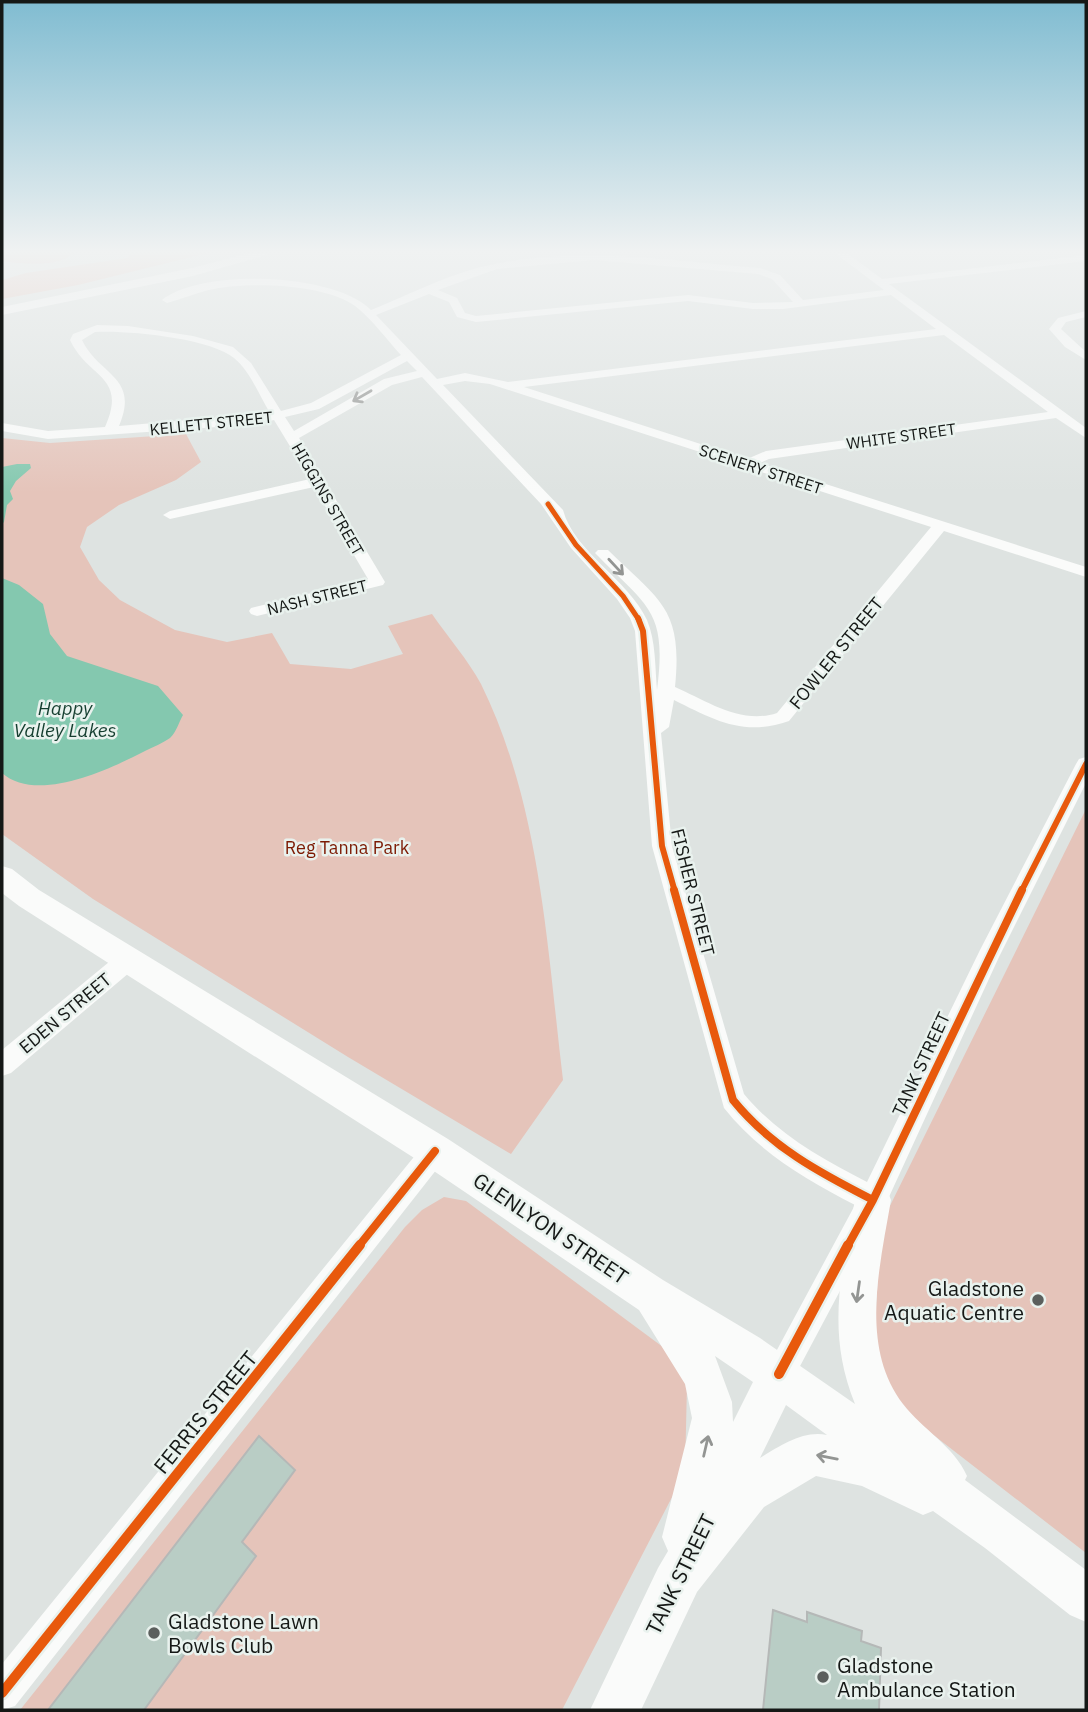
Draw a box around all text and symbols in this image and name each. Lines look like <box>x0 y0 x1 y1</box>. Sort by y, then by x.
one-way arrow <box>352 390 372 404</box>
street label: KELLETT STREET <box>149 407 273 439</box>
street label: WHITE STREET <box>845 418 957 454</box>
street label: HIGGINS STREET <box>288 439 368 559</box>
street label: SCENERY STREET <box>697 440 825 498</box>
one-way arrow <box>608 558 624 576</box>
street label: NASH STREET <box>265 575 369 619</box>
street label: FOWLER STREET <box>784 592 888 714</box>
water label: Happy Valley Lakes <box>13 696 117 742</box>
street label: FISHER STREET <box>666 826 720 958</box>
park label: Reg Tanna Park <box>285 836 410 859</box>
street label: EDEN STREET <box>14 968 116 1058</box>
street label: TANK STREET <box>887 1008 955 1120</box>
street label: GLENLYON STREET <box>468 1166 634 1290</box>
place label: Gladstone Aquatic Centre <box>884 1274 1024 1326</box>
one-way arrow <box>852 1280 865 1302</box>
marker: Gladstone Aquatic Centre <box>1030 1292 1046 1308</box>
street label: FERRIS STREET <box>147 1345 263 1479</box>
one-way arrow <box>700 1436 713 1458</box>
one-way arrow <box>816 1449 839 1463</box>
street label: TANK STREET <box>639 1509 721 1639</box>
place label: Gladstone Lawn Bowls Club <box>168 1607 319 1659</box>
marker: Gladstone Lawn Bowls Club <box>146 1625 162 1641</box>
place label: Gladstone Ambulance Station <box>837 1651 1016 1703</box>
marker: Gladstone Ambulance Station <box>815 1669 831 1685</box>

